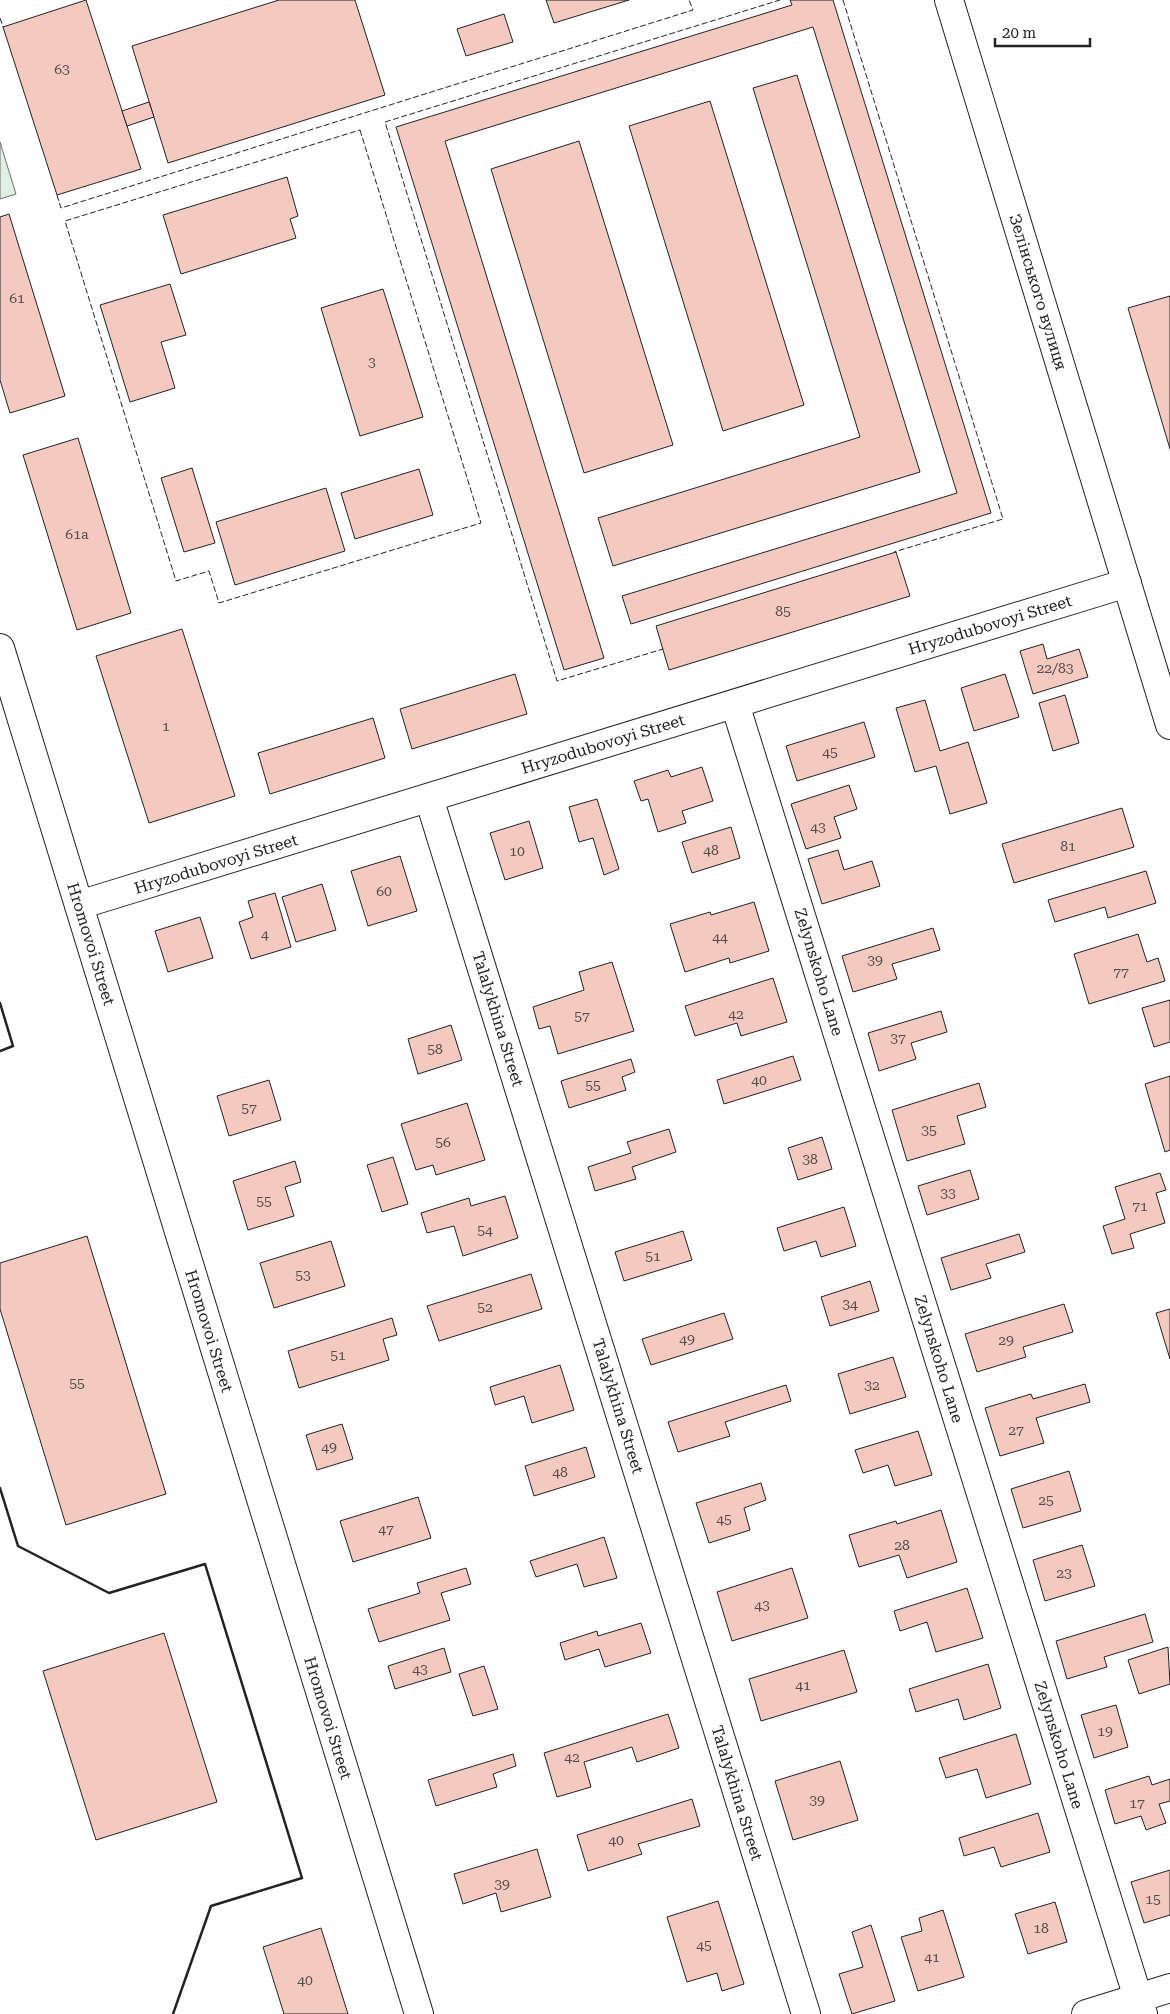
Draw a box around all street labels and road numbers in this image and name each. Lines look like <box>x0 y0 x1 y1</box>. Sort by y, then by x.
street label: Зелінського вулиця <box>1005 212 1071 372</box>
street label: Hryzodubovoyi Street <box>906 591 1074 659</box>
street label: Hryzodubovoyi Street <box>519 710 687 778</box>
street label: Hryzodubovoyi Street <box>132 830 300 898</box>
street label: Hromovoi Street <box>63 880 119 1008</box>
street label: Zelynskoho Lane <box>791 906 848 1038</box>
street label: Talalykhina Street <box>468 949 528 1089</box>
street label: Hromovoi Street <box>181 1267 237 1395</box>
street label: Zelynskoho Lane <box>911 1293 968 1425</box>
street label: Talalykhina Street <box>588 1336 648 1476</box>
street label: Hromovoi Street <box>300 1654 356 1782</box>
street label: Zelynskoho Lane <box>1031 1679 1088 1811</box>
street label: Talalykhina Street <box>707 1723 767 1863</box>

